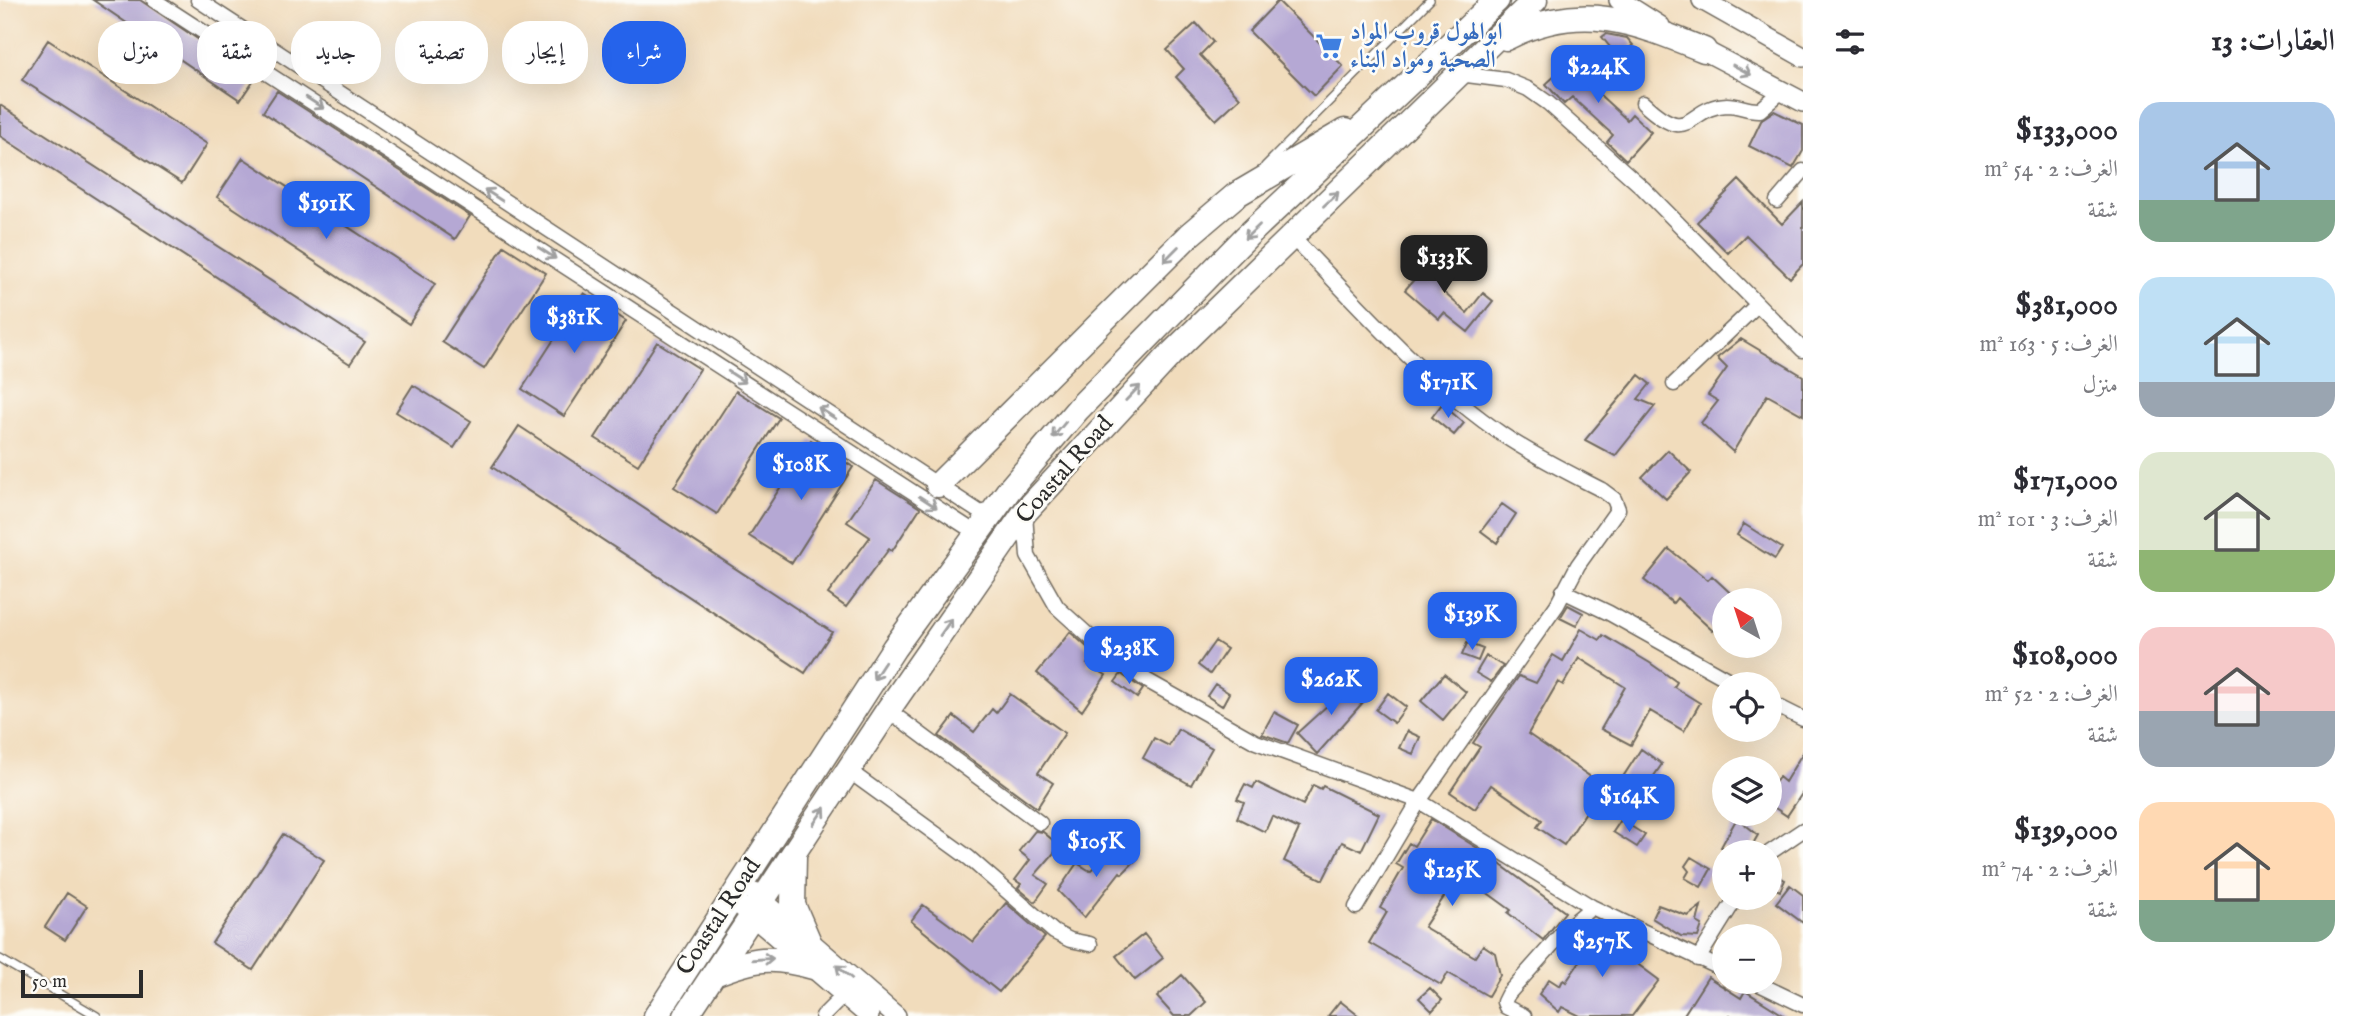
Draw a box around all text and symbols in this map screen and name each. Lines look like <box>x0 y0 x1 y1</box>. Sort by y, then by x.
place label: ابوالهول قروب المواد الصحية ومواد البناء <box>1350 17 1503 76</box>
chip: منزل <box>98 21 183 84</box>
chip: شقة <box>197 21 277 84</box>
chip: جديد <box>291 21 381 84</box>
chip: تصفية <box>395 21 488 84</box>
chip: إيجار <box>502 21 588 84</box>
chip: شراء <box>602 21 686 84</box>
icon: filters <box>1831 23 1869 61</box>
text: العقارات: 13 <box>2211 23 2335 61</box>
supermarket icon: ابوالهول قروب المواد الصحية ومواد البناء <box>1314 31 1344 61</box>
pin: $224K <box>1549 46 1647 105</box>
text: $224K <box>1567 53 1629 82</box>
one-way arrow <box>1731 64 1752 78</box>
one-way arrow <box>304 96 324 110</box>
text: $133,000 <box>2016 112 2118 150</box>
icon: home <box>2195 130 2279 214</box>
text: الغرف: 2 · 54 m² <box>1984 155 2118 184</box>
pin: $191K <box>277 182 375 241</box>
one-way arrow <box>484 188 503 202</box>
text: $191K <box>298 189 354 218</box>
one-way arrow <box>1322 191 1339 208</box>
text: شقة <box>2088 196 2118 225</box>
one-way arrow <box>1244 223 1261 240</box>
pin: $133K <box>1395 236 1493 295</box>
text: $133K <box>1416 243 1472 272</box>
one-way arrow <box>537 245 556 260</box>
one-way arrow <box>1162 245 1179 262</box>
text: $381,000 <box>2015 287 2118 325</box>
pin: $381K <box>525 296 623 355</box>
text: $381K <box>546 303 602 332</box>
icon: home <box>2195 305 2279 389</box>
text: الغرف: 5 · 163 m² <box>1979 330 2118 359</box>
pin: $171K <box>1399 360 1497 420</box>
text: $171K <box>1419 368 1477 397</box>
one-way arrow <box>727 370 747 384</box>
text: منزل <box>2083 371 2118 400</box>
one-way arrow <box>1125 385 1142 402</box>
one-way arrow <box>818 405 838 419</box>
street label: Coastal Road <box>1009 409 1121 531</box>
one-way arrow <box>1052 421 1067 439</box>
pin: $108K <box>752 442 850 502</box>
text: $108K <box>772 450 830 479</box>
text: $171,000 <box>2013 462 2118 500</box>
icon: home <box>2195 480 2279 564</box>
one-way arrow <box>918 494 937 509</box>
text: الغرف: 3 · 101 m² <box>1978 505 2118 534</box>
text: شقة <box>2088 546 2118 575</box>
north arrow <box>1712 588 1782 658</box>
map controls <box>1712 588 1782 994</box>
pin: $139K <box>1423 592 1521 652</box>
text: $139K <box>1444 600 1500 629</box>
one-way arrow <box>939 618 953 637</box>
pin: $238K <box>1080 626 1178 686</box>
text: $238K <box>1100 634 1158 663</box>
text: $108,000 <box>2012 637 2118 675</box>
icon: home <box>2195 655 2279 739</box>
pin: $262K <box>1282 658 1380 717</box>
one-way arrow <box>872 661 886 680</box>
text: $262K <box>1301 665 1361 694</box>
button: locate <box>1712 672 1782 742</box>
text: الغرف: 2 · 52 m² <box>1985 680 2118 709</box>
text: شقة <box>2088 721 2118 750</box>
button: layers <box>1712 756 1782 826</box>
pin: $164K <box>1580 774 1678 834</box>
text: $164K <box>1600 782 1658 811</box>
one-way arrow <box>812 807 826 826</box>
text: $139,000 <box>2014 812 2118 850</box>
pin: $105K <box>1047 820 1145 879</box>
text: $105K <box>1067 827 1125 856</box>
icon: home <box>2195 830 2279 914</box>
button: + <box>1712 840 1782 910</box>
pin: $125K <box>1403 848 1501 908</box>
street label: Coastal Road <box>670 852 768 981</box>
text: الغرف: 2 · 74 m² <box>1982 855 2118 884</box>
text: $125K <box>1424 856 1481 885</box>
text: شقة <box>2088 896 2118 925</box>
pin: $257K <box>1553 920 1651 979</box>
button: − <box>1712 924 1782 994</box>
text: $257K <box>1572 927 1632 956</box>
one-way arrow <box>751 953 774 966</box>
one-way arrow <box>836 964 854 979</box>
scale bar <box>21 967 144 999</box>
text: 50 m <box>32 970 67 994</box>

